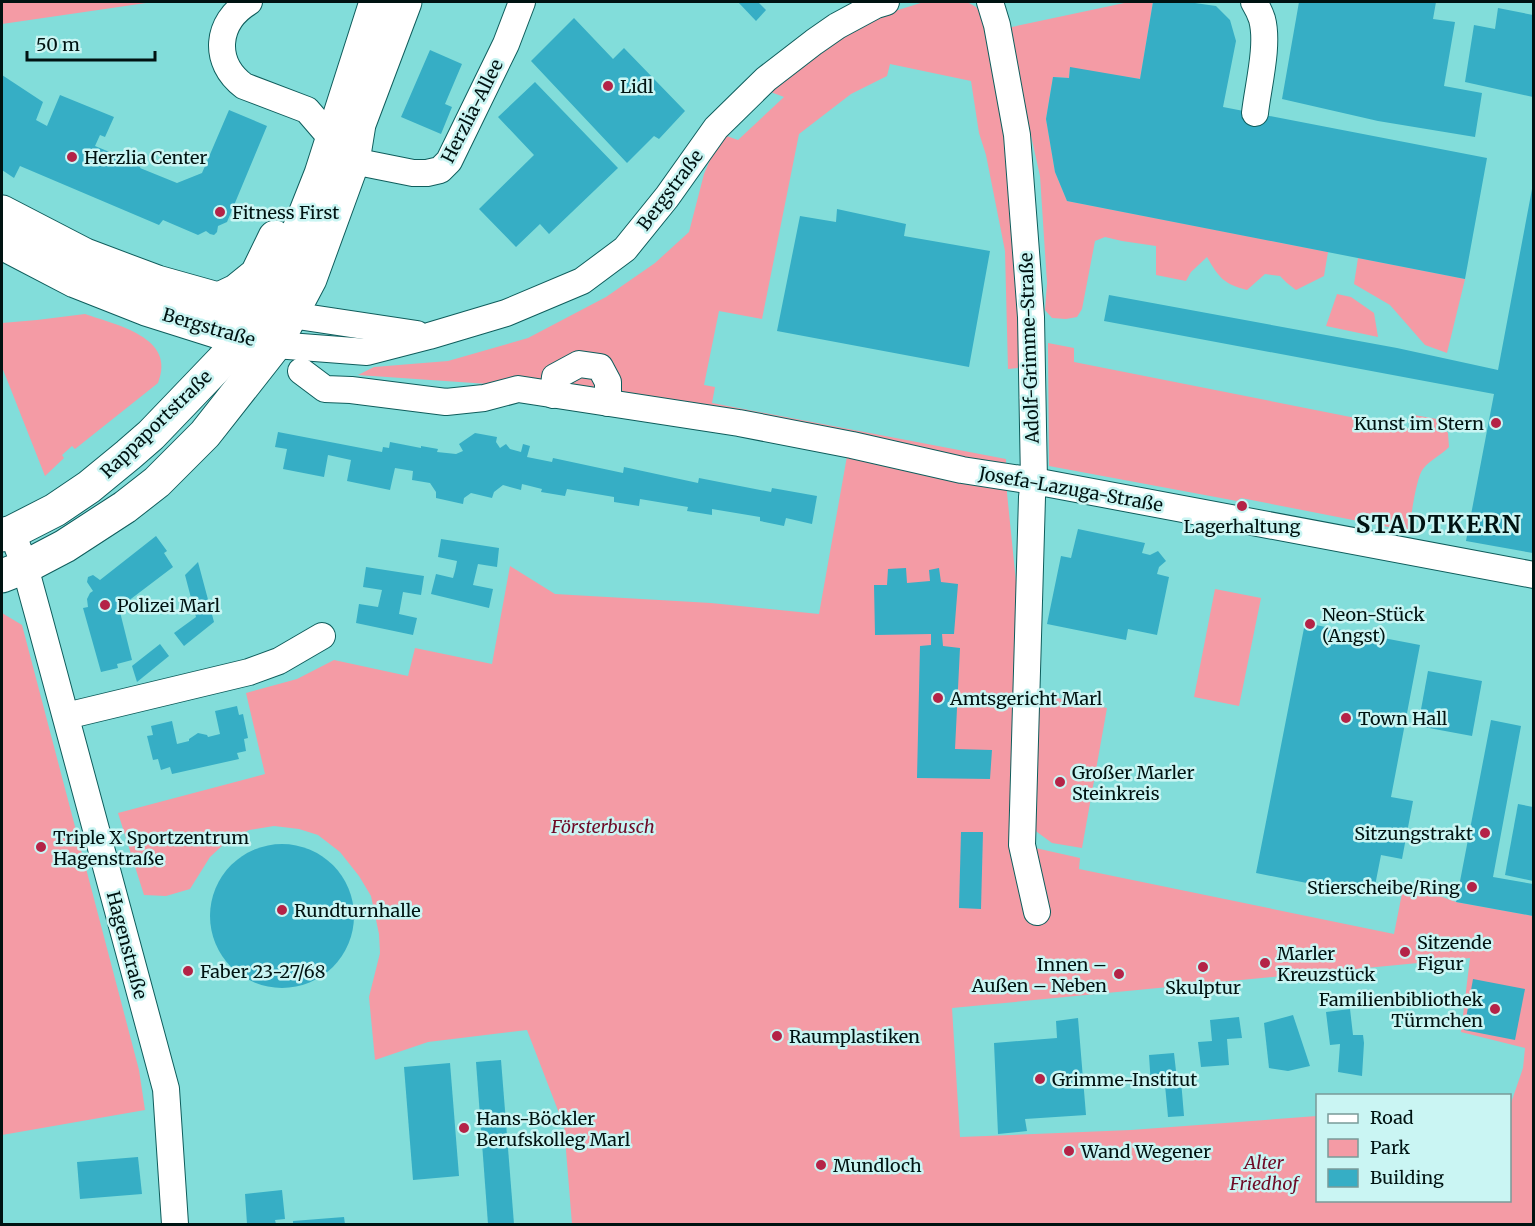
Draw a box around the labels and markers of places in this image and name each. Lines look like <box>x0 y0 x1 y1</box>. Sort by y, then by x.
place label: Lidl <box>620 75 654 98</box>
marker: Lidl <box>601 79 615 93</box>
place label: Herzlia Center <box>84 146 207 169</box>
marker: Herzlia Center <box>65 150 79 164</box>
place label: Fitness First <box>232 201 339 224</box>
marker: Fitness First <box>213 205 227 219</box>
place label: Kunst im Stern <box>1354 412 1484 435</box>
marker: Kunst im Stern <box>1489 416 1503 430</box>
marker: Lagerhaltung <box>1235 499 1249 513</box>
place label: Lagerhaltung <box>1184 515 1301 538</box>
place label: Polizei Marl <box>117 594 220 617</box>
marker: Polizei Marl <box>98 598 112 612</box>
place label: Neon-Stück (Angst) <box>1322 603 1425 647</box>
marker: Neon-Stück (Angst) <box>1303 617 1317 631</box>
place label: Amtsgericht Marl <box>949 687 1103 710</box>
marker: Amtsgericht Marl <box>931 691 945 705</box>
place label: Town Hall <box>1358 707 1448 730</box>
marker: Town Hall <box>1339 711 1353 725</box>
place label: Großer Marler Steinkreis <box>1072 761 1195 805</box>
marker: Großer Marler Steinkreis <box>1053 775 1067 789</box>
place label: Sitzungstrakt <box>1354 822 1473 845</box>
place label: Triple X Sportzentrum Hagenstraße <box>53 826 249 870</box>
marker: Sitzungstrakt <box>1478 826 1492 840</box>
marker: Triple X Sportzentrum Hagenstraße <box>34 840 48 854</box>
place label: Stierscheibe/Ring <box>1307 876 1460 899</box>
marker: Stierscheibe/Ring <box>1465 880 1479 894</box>
place label: Rundturnhalle <box>294 899 421 922</box>
marker: Rundturnhalle <box>275 903 289 917</box>
place label: Sitzende Figur <box>1417 931 1492 975</box>
place label: Marler Kreuzstück <box>1277 942 1376 986</box>
marker: Sitzende Figur <box>1398 945 1412 959</box>
place label: Innen – Außen – Neben <box>971 953 1107 997</box>
marker: Marler Kreuzstück <box>1258 956 1272 970</box>
place label: Faber 23-27/68 <box>200 960 325 983</box>
marker: Skulptur <box>1196 960 1210 974</box>
marker: Faber 23-27/68 <box>181 964 195 978</box>
marker: Innen – Außen – Neben <box>1112 967 1126 981</box>
place label: Skulptur <box>1165 976 1241 999</box>
place label: Familienbibliothek Türmchen <box>1319 988 1484 1032</box>
marker: Familienbibliothek Türmchen <box>1488 1002 1502 1016</box>
place label: Raumplastiken <box>789 1025 920 1048</box>
marker: Raumplastiken <box>770 1029 784 1043</box>
place label: Grimme-Institut <box>1052 1068 1197 1091</box>
marker: Grimme-Institut <box>1033 1072 1047 1086</box>
place label: Hans-Böckler Berufskolleg Marl <box>476 1107 631 1151</box>
marker: Hans-Böckler Berufskolleg Marl <box>457 1121 471 1135</box>
place label: Wand Wegener <box>1080 1140 1211 1163</box>
marker: Wand Wegener <box>1062 1144 1076 1158</box>
place label: Mundloch <box>833 1154 922 1177</box>
marker: Mundloch <box>814 1158 828 1172</box>

